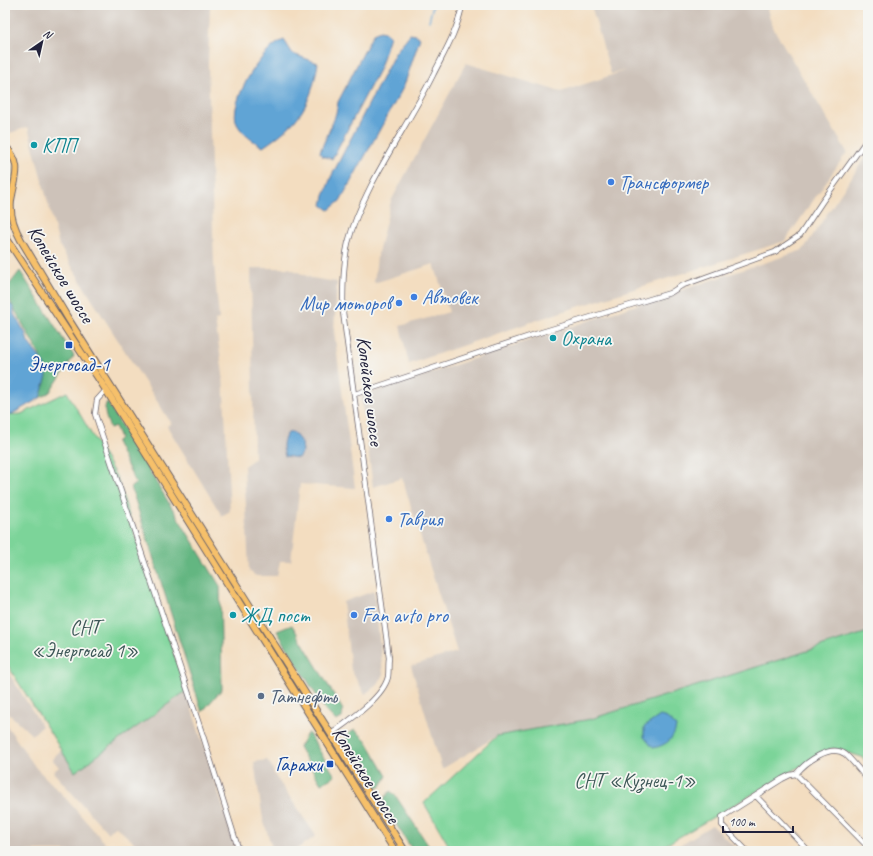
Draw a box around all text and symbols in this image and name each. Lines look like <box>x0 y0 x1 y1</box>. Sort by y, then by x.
north arrow <box>22 22 62 62</box>
text: N <box>41 26 56 43</box>
place label: КПП <box>42 133 80 158</box>
marker: КПП <box>29 140 39 150</box>
place label: Трансформер <box>619 170 710 195</box>
marker: Трансформер <box>606 177 616 187</box>
street label: Копейское шоссе <box>22 221 101 329</box>
place label: Автовек <box>422 285 479 310</box>
place label: Мир моторов <box>300 291 394 316</box>
marker: Автовек <box>409 292 419 302</box>
marker: Мир моторов <box>394 298 404 308</box>
place label: Охрана <box>561 326 613 351</box>
marker: Охрана <box>548 333 558 343</box>
street label: Копейское шоссе <box>351 335 389 448</box>
marker: Энергосад-1 <box>64 340 74 350</box>
place label: Энергосад-1 <box>28 352 111 377</box>
place label: Таврия <box>397 507 445 532</box>
marker: Таврия <box>384 514 394 524</box>
place label: ЖД пост <box>241 603 311 628</box>
place label: Fan avto pro <box>362 603 449 628</box>
marker: ЖД пост <box>228 610 238 620</box>
marker: Fan avto pro <box>349 610 359 620</box>
park label: СНТ «Энергосад 1» <box>32 615 138 663</box>
place label: Татнефть <box>269 684 339 709</box>
marker: Татнефть <box>256 691 266 701</box>
street label: Копейское шоссе <box>326 722 406 829</box>
place label: Гаражи <box>276 752 324 777</box>
marker: Гаражи <box>325 759 335 769</box>
park label: СНТ «Кузнец-1» <box>574 768 696 794</box>
scale bar <box>723 808 793 834</box>
text: 100 m <box>729 814 756 830</box>

